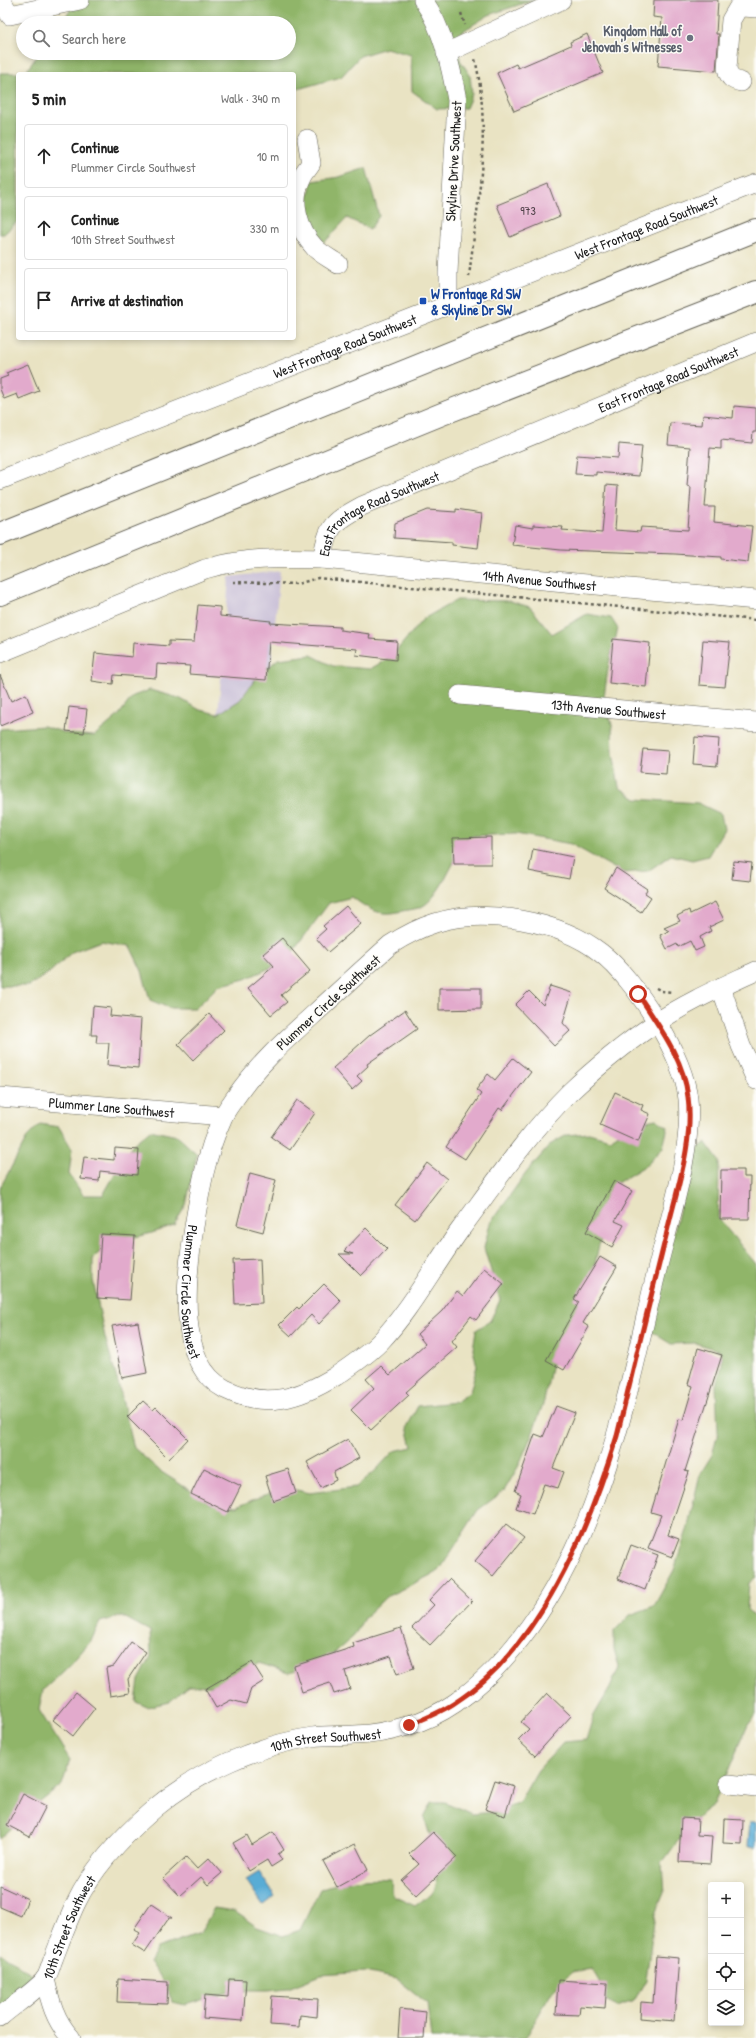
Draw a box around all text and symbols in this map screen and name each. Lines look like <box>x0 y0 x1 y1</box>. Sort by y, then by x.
search box <box>16 16 296 60</box>
place label: Kingdom Hall of Jehovah's Witnesses <box>582 21 683 56</box>
icon: search <box>30 27 52 49</box>
text: Search here <box>62 28 126 49</box>
marker: Kingdom Hall of Jehovah's Witnesses <box>685 33 695 43</box>
text: 5 min <box>32 87 66 110</box>
text: Walk · 340 m <box>221 89 280 107</box>
street label: Skyline Drive Southwest <box>440 100 467 222</box>
text: Continue <box>71 137 119 158</box>
icon: ahead <box>33 145 55 167</box>
text: 10 m <box>257 147 279 165</box>
text: Plummer Circle Southwest <box>71 158 195 176</box>
street label: West Frontage Road Southwest <box>572 190 721 263</box>
house number: 973 <box>520 202 536 219</box>
text: Continue <box>71 209 119 230</box>
icon: ahead <box>33 217 55 239</box>
text: 330 m <box>250 219 279 237</box>
text: 10th Street Southwest <box>71 230 175 248</box>
place label: W Frontage Rd SW & Skyline Dr SW <box>431 284 521 321</box>
icon: arrive <box>33 289 55 311</box>
text: Arrive at destination <box>71 290 183 311</box>
marker: W Frontage Rd SW & Skyline Dr SW <box>418 296 428 306</box>
street label: West Frontage Road Southwest <box>270 309 419 382</box>
street label: East Frontage Road Southwest <box>595 341 741 416</box>
street label: East Frontage Road Southwest <box>313 465 442 558</box>
street label: 14th Avenue Southwest <box>482 565 597 594</box>
street label: 13th Avenue Southwest <box>550 694 667 723</box>
street label: Plummer Circle Southwest <box>272 950 384 1054</box>
route start <box>629 985 647 1003</box>
street label: Plummer Lane Southwest <box>48 1092 175 1121</box>
street label: Plummer Circle Southwest <box>178 1224 206 1362</box>
route end <box>400 1716 418 1734</box>
street label: 10th Street Southwest <box>268 1723 383 1756</box>
street label: 10th Street Southwest <box>37 1871 99 1983</box>
map controls <box>708 1882 744 2026</box>
button: + <box>708 1882 744 1918</box>
button: − <box>708 1918 744 1954</box>
button: locate <box>708 1954 744 1990</box>
button: layers <box>708 1990 744 2026</box>

